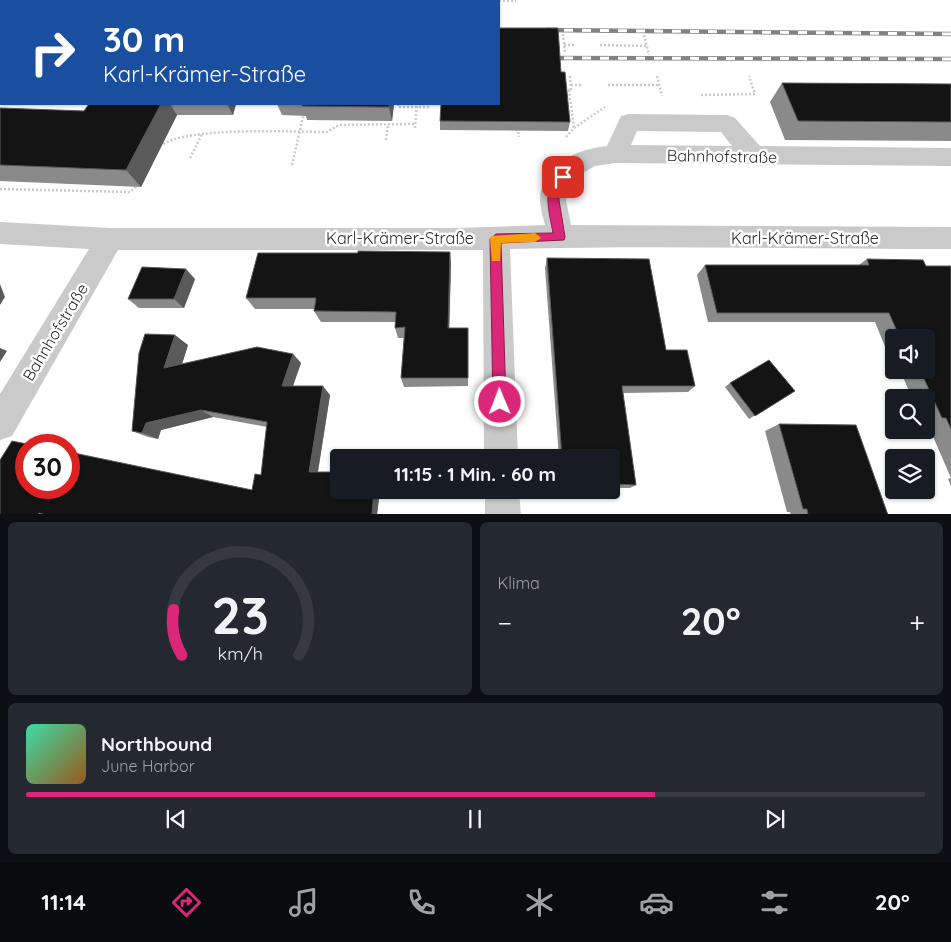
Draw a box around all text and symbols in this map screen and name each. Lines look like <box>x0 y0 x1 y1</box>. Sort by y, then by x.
text: 30 m <box>103 17 185 61</box>
icon: right <box>20 20 85 85</box>
text: Karl-Krämer-Straße <box>103 60 306 88</box>
street label: Bahnhofstraße <box>667 145 777 167</box>
pin <box>542 156 584 198</box>
icon: arrive <box>549 163 577 191</box>
street label: Karl-Krämer-Straße <box>326 228 474 248</box>
street label: Karl-Krämer-Straße <box>731 228 879 248</box>
street label: Bahnhofstraße <box>18 280 92 384</box>
map controls <box>885 329 935 499</box>
button: sound <box>885 329 935 379</box>
position arrow <box>473 375 525 427</box>
button: search <box>885 389 935 439</box>
speed limit sign: 30 <box>15 434 80 499</box>
button: layers <box>885 449 935 499</box>
text: 11:15 · 1 Min. · 60 m <box>394 462 556 486</box>
text: Klima <box>498 573 540 593</box>
text: 23 <box>211 582 269 647</box>
text: 20° <box>681 597 741 645</box>
text: − <box>498 605 512 640</box>
text: + <box>909 605 925 640</box>
text: km/h <box>217 642 262 664</box>
text: Northbound <box>101 732 212 756</box>
text: June Harbor <box>101 756 195 776</box>
icon: previous <box>162 805 190 833</box>
icon: pause <box>461 805 489 833</box>
icon: next <box>761 805 789 833</box>
icon: directions <box>169 885 204 920</box>
icon: music <box>286 885 321 920</box>
icon: phone <box>404 885 439 920</box>
icon: climate <box>522 885 557 920</box>
icon: car <box>639 885 674 920</box>
icon: filters <box>757 885 792 920</box>
text: 11:14 <box>41 888 86 916</box>
text: 20° <box>875 888 910 916</box>

